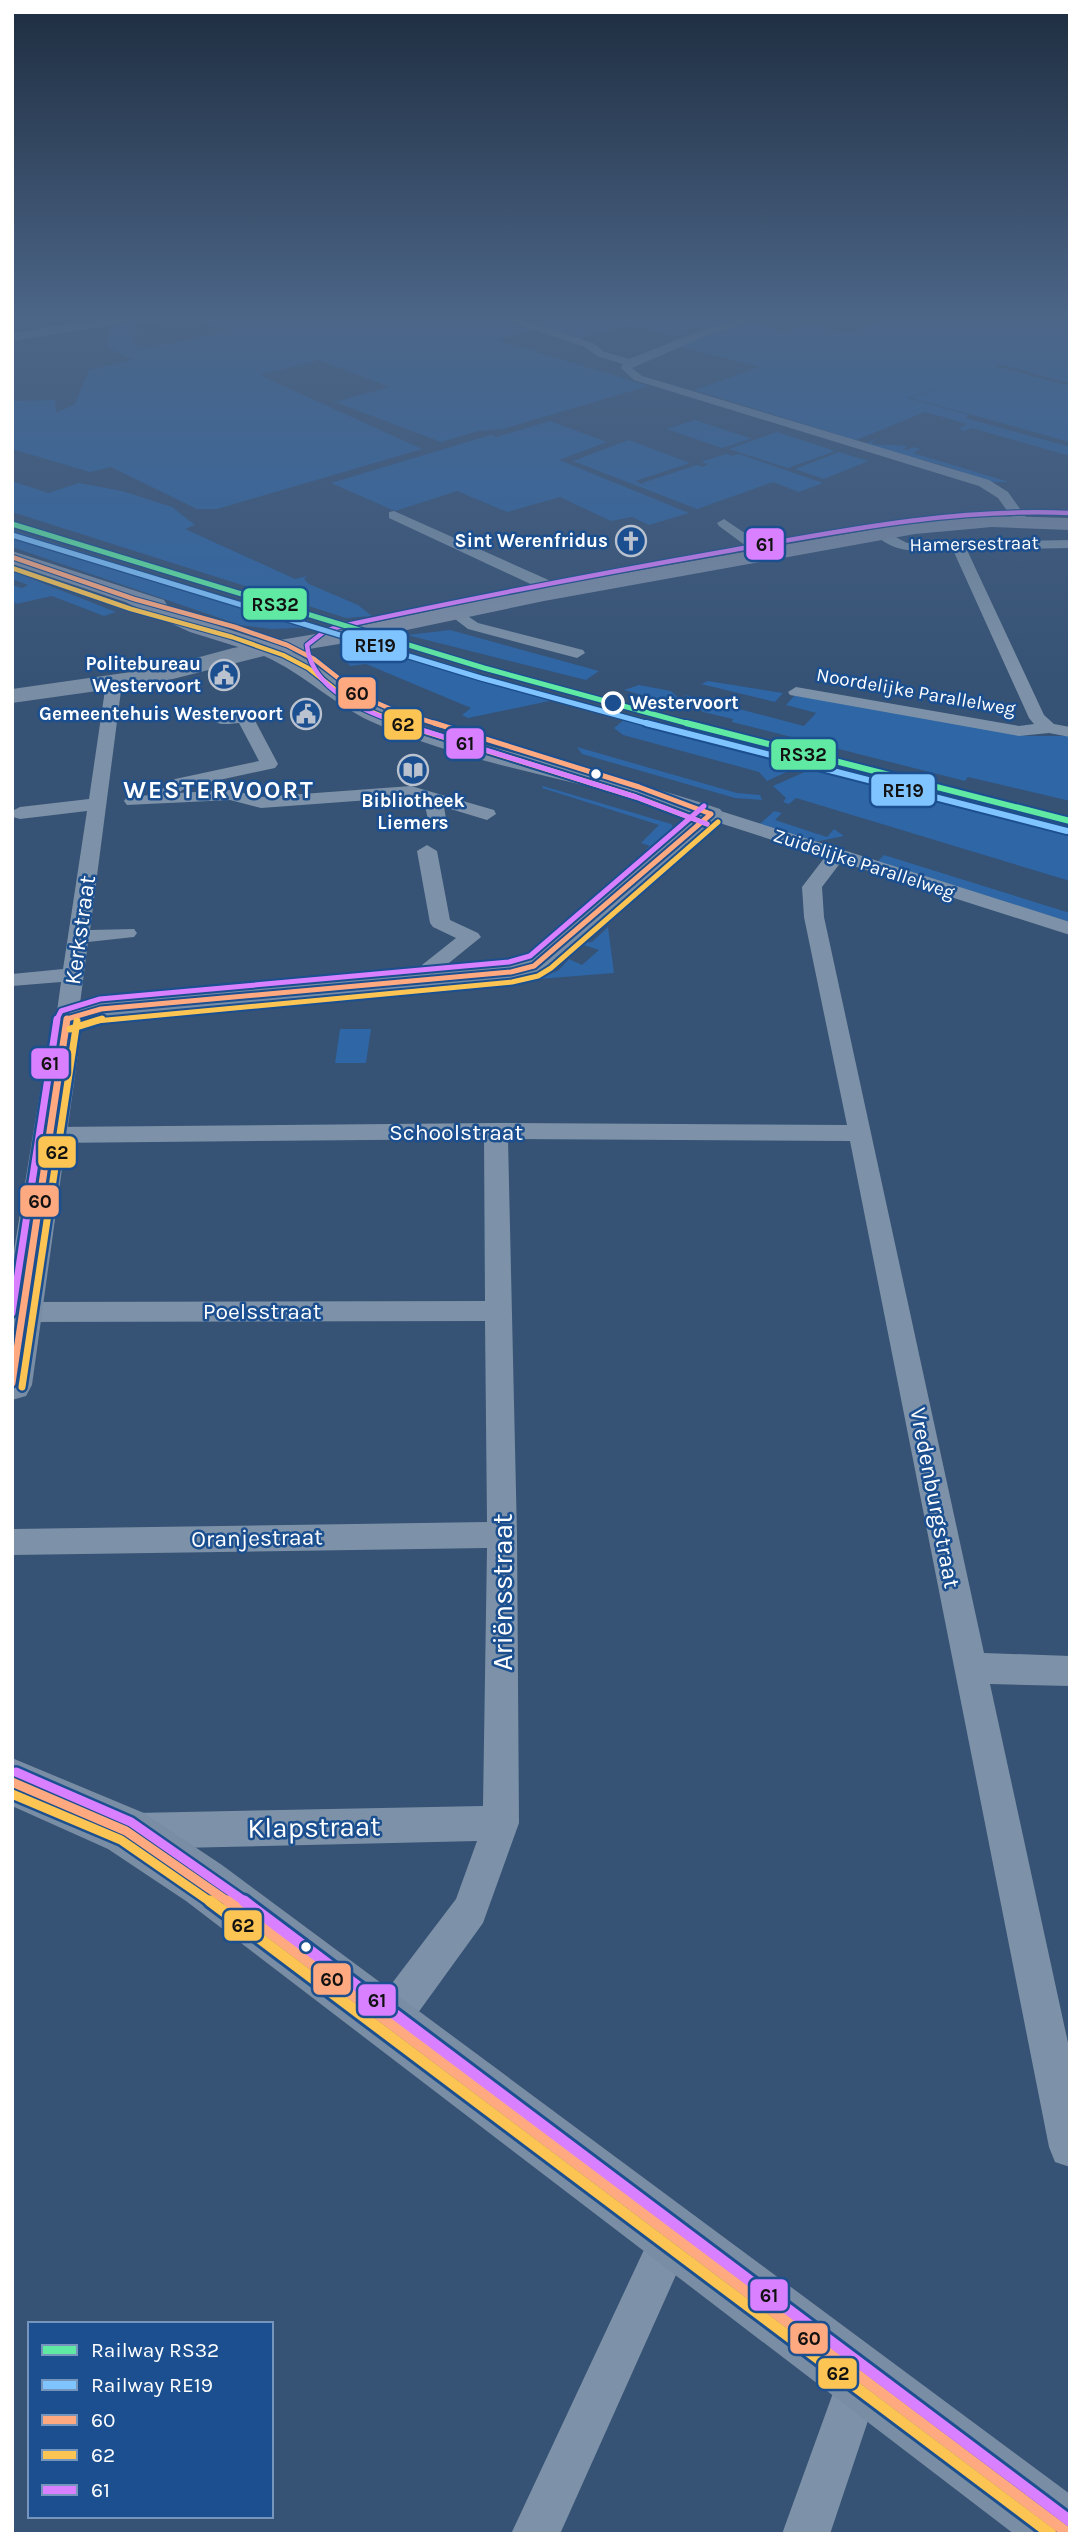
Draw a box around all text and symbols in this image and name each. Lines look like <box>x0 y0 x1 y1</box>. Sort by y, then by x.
church icon: Sint Werenfridus <box>614 524 648 558</box>
line badge: 61 <box>745 527 785 561</box>
place label: Sint Werenfridus <box>455 530 608 552</box>
street label: Hamersestraat <box>909 532 1039 556</box>
text: 61 <box>756 534 774 556</box>
line badge: RS32 <box>242 587 308 621</box>
text: RS32 <box>251 594 299 616</box>
line badge: RE19 <box>341 629 408 662</box>
text: RE19 <box>354 635 396 657</box>
place label: Politebureau Westervoort <box>85 653 201 697</box>
public building icon: Politebureau Westervoort <box>207 658 241 692</box>
street label: Noordelijke Parallelweg <box>815 664 1018 720</box>
line badge: 60 <box>337 676 377 710</box>
text: 60 <box>345 683 369 705</box>
marker: Westervoort <box>602 692 624 714</box>
place label: Westervoort <box>630 692 739 714</box>
public building icon: Gemeentehuis Westervoort <box>289 697 323 731</box>
place label: Gemeentehuis Westervoort <box>39 703 283 725</box>
line badge: 62 <box>383 708 423 741</box>
text: 62 <box>391 714 415 736</box>
line badge: 61 <box>445 727 485 760</box>
text: 61 <box>456 733 474 755</box>
line badge: RS32 <box>770 738 837 771</box>
text: RS32 <box>779 744 827 766</box>
library icon: Bibliotheek Liemers <box>396 753 430 787</box>
unlabelled marker <box>589 767 603 781</box>
line badge: RE19 <box>870 773 936 807</box>
district label: WESTERVOORT <box>123 776 315 804</box>
text: RE19 <box>882 780 924 802</box>
place label: Bibliotheek Liemers <box>361 790 465 834</box>
street label: Zuidelijke Parallelweg <box>770 824 958 904</box>
street label: Kerkstraat <box>59 873 101 986</box>
line badge: 61 <box>30 1047 70 1080</box>
text: 61 <box>41 1053 59 1075</box>
street label: Schoolstraat <box>389 1119 523 1146</box>
line badge: 62 <box>37 1135 77 1169</box>
text: 62 <box>45 1142 69 1164</box>
line badge: 60 <box>19 1184 60 1218</box>
text: 60 <box>28 1191 52 1213</box>
street label: Poelsstraat <box>203 1298 322 1325</box>
street label: Vredenburgstraat <box>904 1405 966 1591</box>
street label: Ariënsstraat <box>486 1513 519 1671</box>
street label: Oranjestraat <box>191 1523 323 1553</box>
street label: Klapstraat <box>247 1809 381 1845</box>
line badge: 62 <box>223 1909 263 1942</box>
text: 62 <box>231 1915 255 1937</box>
unlabelled marker <box>299 1940 313 1954</box>
line badge: 60 <box>312 1962 352 1996</box>
text: 60 <box>320 1969 344 1991</box>
line badge: 61 <box>357 1983 397 2017</box>
text: 61 <box>368 1990 386 2012</box>
line badge: 61 <box>749 2278 789 2312</box>
text: 61 <box>760 2285 778 2307</box>
legend <box>28 2322 273 2518</box>
line badge: 60 <box>789 2322 829 2355</box>
text: 60 <box>797 2328 821 2350</box>
text: Railway RS32 <box>91 2338 219 2362</box>
line badge: 62 <box>817 2357 858 2390</box>
text: 62 <box>826 2363 850 2385</box>
text: Railway RE19 <box>91 2373 213 2397</box>
text: 60 <box>91 2408 116 2432</box>
text: 62 <box>91 2443 115 2467</box>
text: 61 <box>91 2478 110 2502</box>

